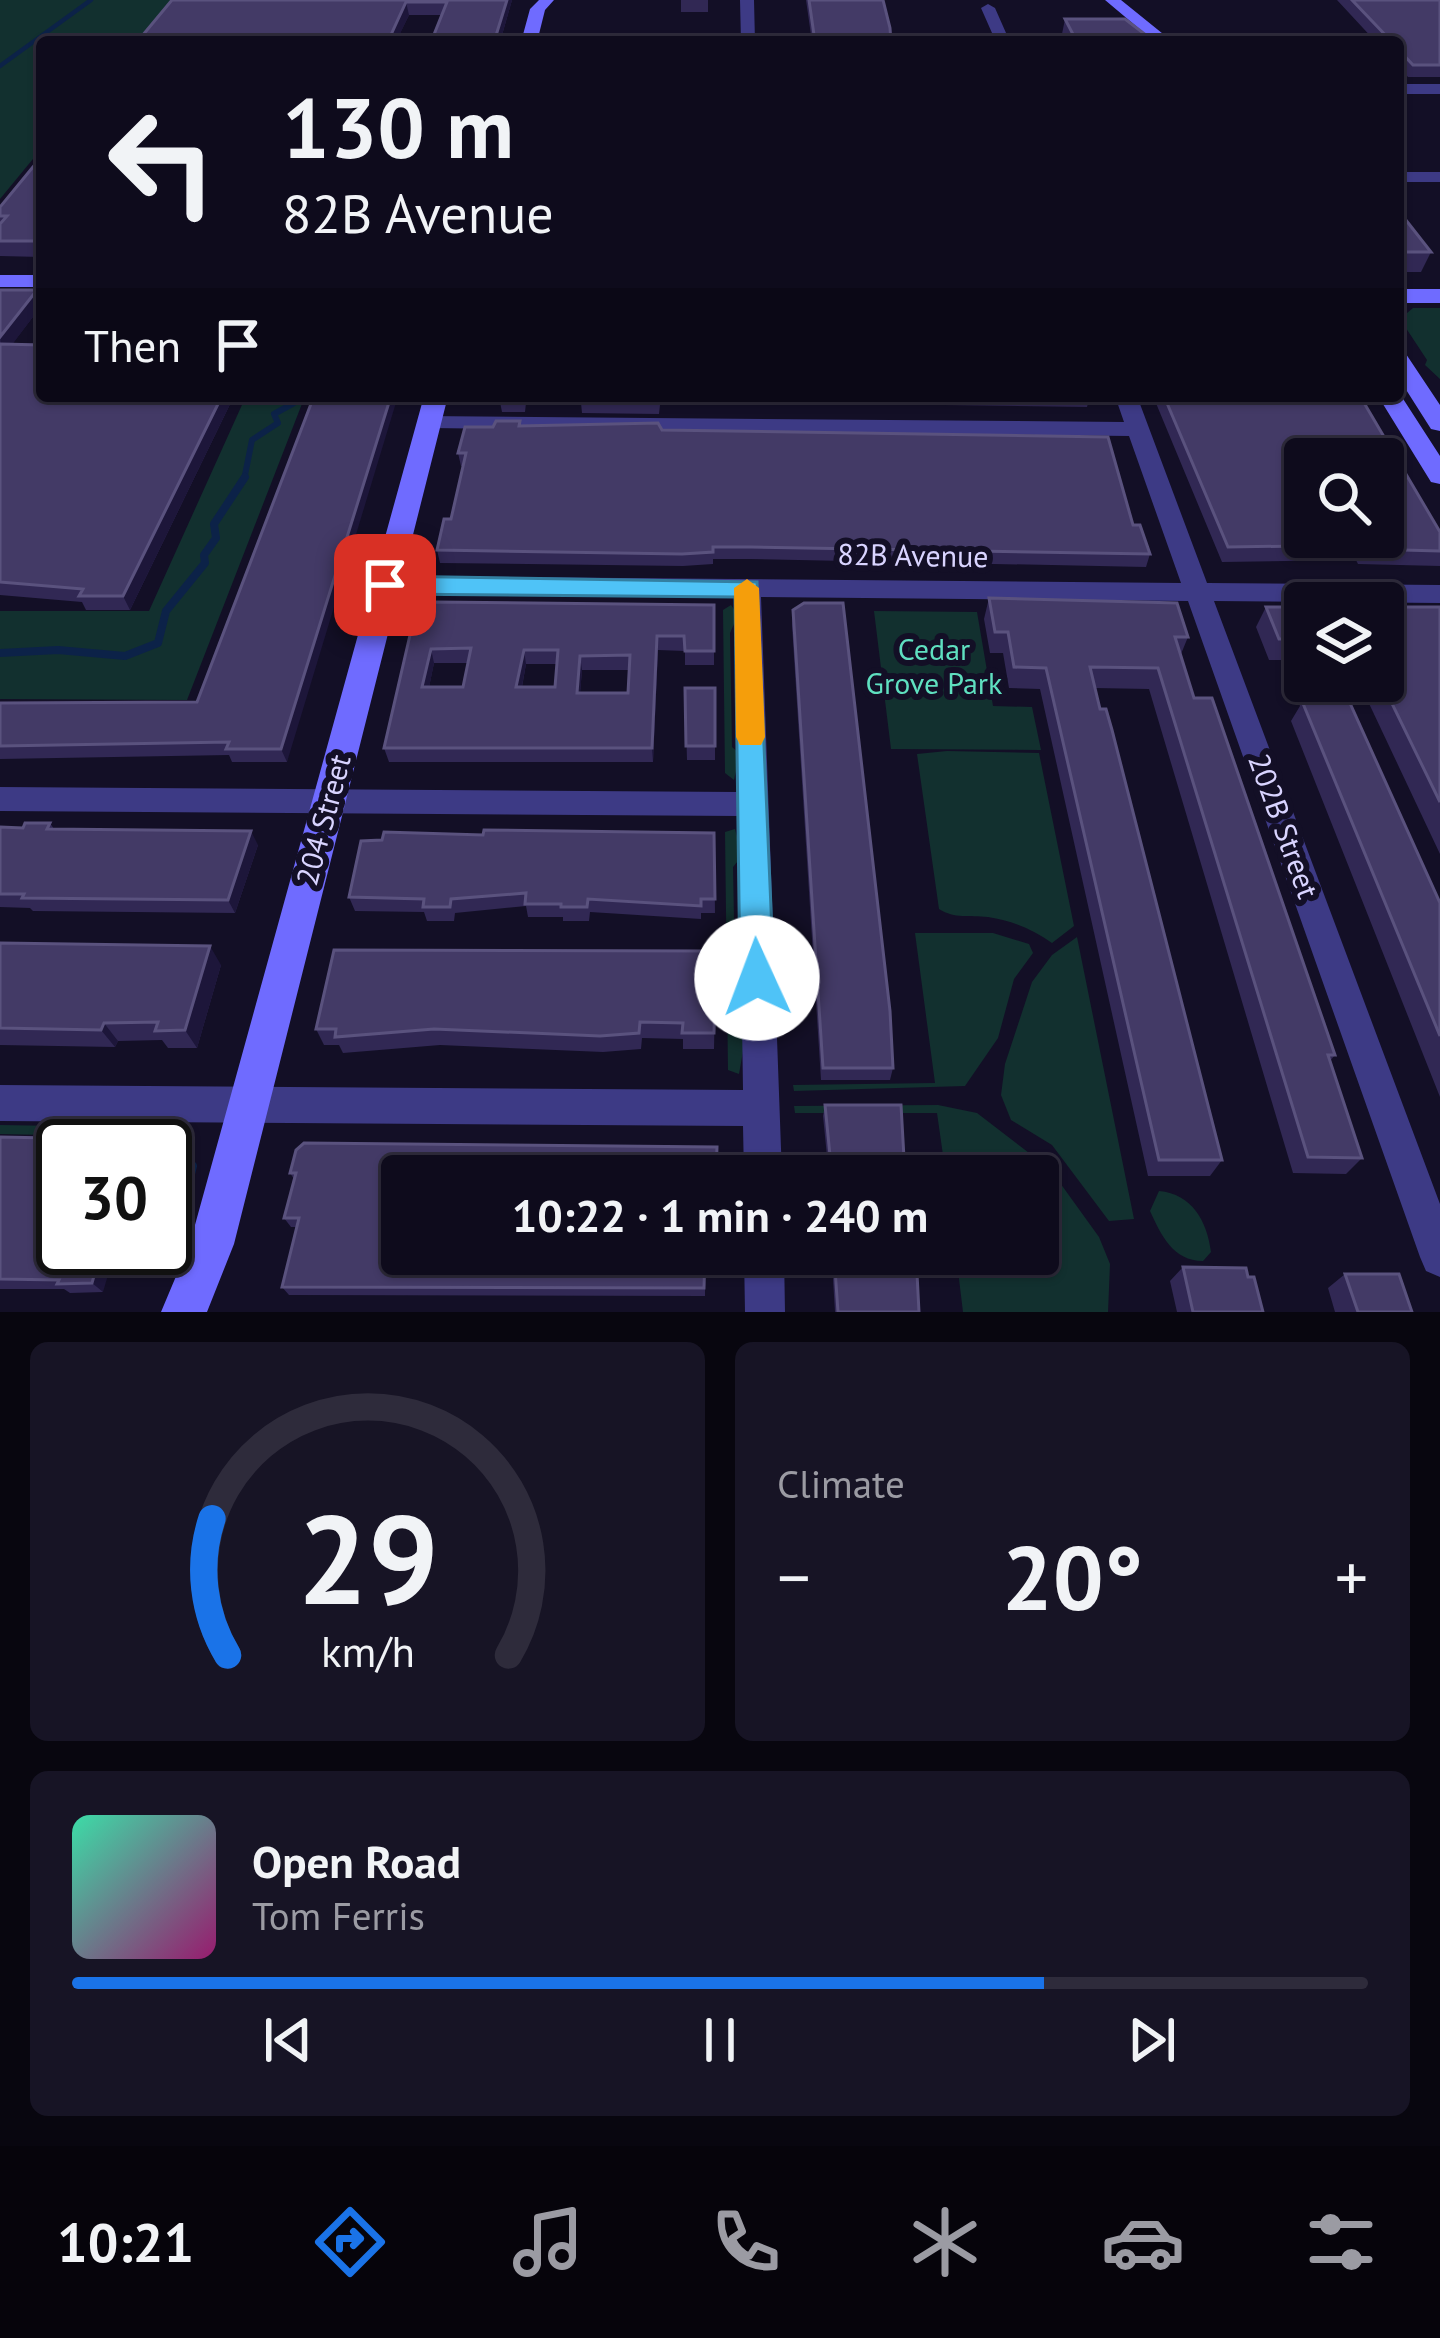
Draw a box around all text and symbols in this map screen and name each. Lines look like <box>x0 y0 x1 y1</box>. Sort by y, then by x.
text: 130 m <box>282 72 514 181</box>
icon: left <box>84 84 240 240</box>
text: 82B Avenue <box>282 178 554 248</box>
icon: arrive <box>205 312 271 378</box>
text: Then <box>84 316 181 374</box>
map controls <box>1284 438 1404 702</box>
button: search <box>1284 438 1404 558</box>
pin <box>334 534 436 636</box>
street label: 82B Avenue <box>837 534 989 575</box>
icon: arrive <box>352 552 418 618</box>
button: layers <box>1284 582 1404 702</box>
park label: Cedar Grove Park <box>866 629 1003 702</box>
street label: 202B Street <box>1240 748 1329 903</box>
street label: 204 Street <box>286 750 359 889</box>
position arrow <box>694 915 820 1041</box>
speed limit sign: 30 <box>36 1119 192 1275</box>
text: 10:22 · 1 min · 240 m <box>512 1186 928 1244</box>
text: Climate <box>777 1458 905 1509</box>
text: 29 <box>297 1477 438 1638</box>
text: 20° <box>1002 1518 1143 1635</box>
text: − <box>777 1534 810 1619</box>
text: + <box>1335 1534 1368 1619</box>
text: km/h <box>320 1622 415 1678</box>
text: Open Road <box>252 1832 461 1890</box>
text: Tom Ferris <box>252 1890 425 1941</box>
icon: previous <box>255 2007 321 2073</box>
icon: pause <box>687 2007 753 2073</box>
icon: next <box>1119 2007 1185 2073</box>
icon: directions <box>308 2200 392 2284</box>
icon: music <box>506 2200 590 2284</box>
icon: phone <box>704 2200 788 2284</box>
icon: climate <box>903 2200 987 2284</box>
icon: car <box>1101 2200 1185 2284</box>
icon: filters <box>1299 2200 1383 2284</box>
text: 10:21 <box>57 2207 194 2277</box>

